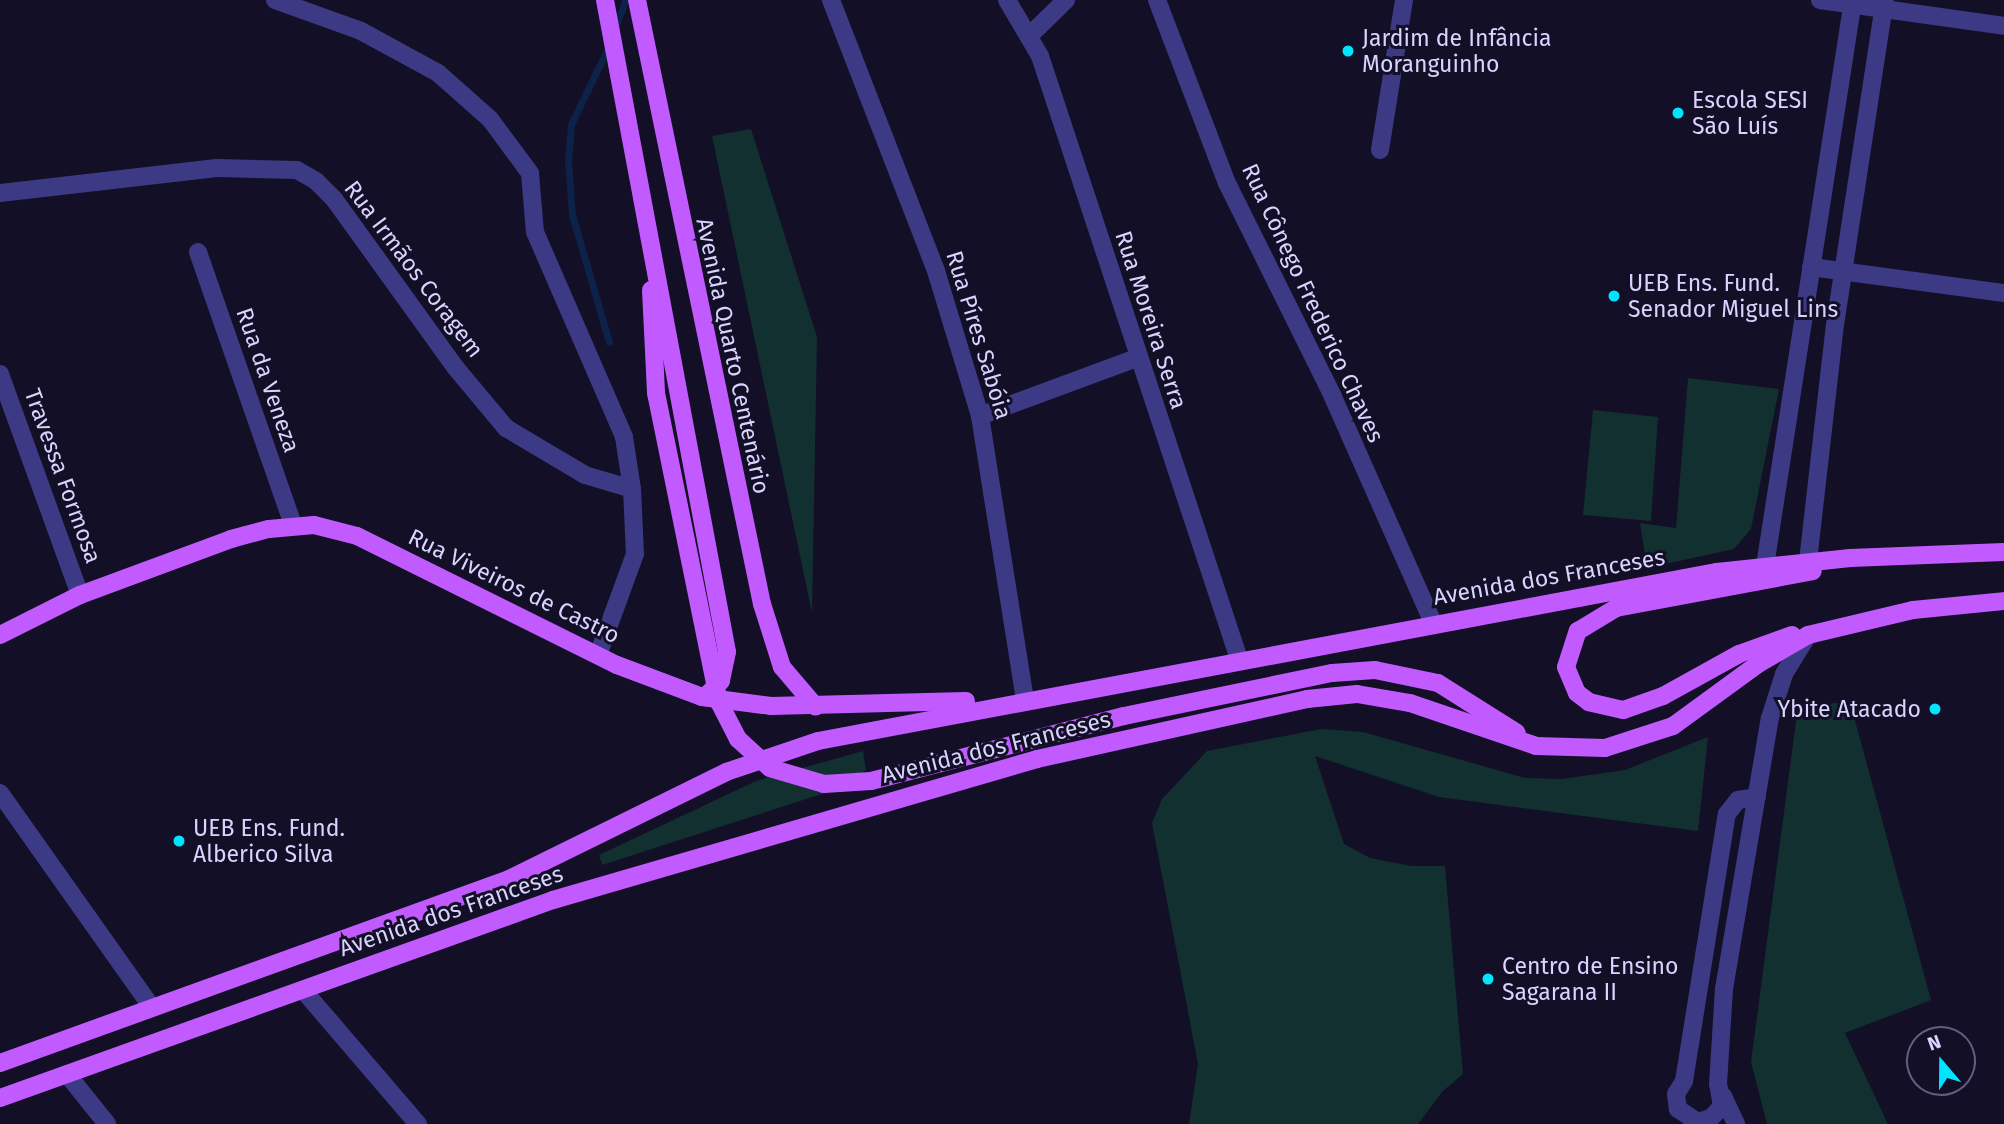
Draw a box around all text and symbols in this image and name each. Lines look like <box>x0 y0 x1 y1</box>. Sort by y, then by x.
place label: Jardim de Infância Moranguinho <box>1362 24 1552 78</box>
marker: Jardim de Infância Moranguinho <box>1340 43 1356 59</box>
place label: Escola SESI São Luís <box>1692 86 1808 140</box>
marker: Escola SESI São Luís <box>1670 105 1686 121</box>
street label: Rua Cônego Frederico Chaves <box>1236 159 1390 447</box>
street label: Rua Irmãos Coragem <box>339 175 489 363</box>
street label: Avenida Quarto Centenário <box>690 216 776 496</box>
street label: Rua Moreira Serra <box>1109 227 1193 413</box>
street label: Rua Píres Sabóia <box>940 248 1018 422</box>
place label: UEB Ens. Fund. Senador Miguel Lins <box>1628 269 1838 323</box>
marker: UEB Ens. Fund. Senador Miguel Lins <box>1606 288 1622 304</box>
street label: Rua da Veneza <box>230 304 306 456</box>
street label: Travessa Formosa <box>19 385 107 567</box>
street label: Rua Viveiros de Castro <box>404 523 624 649</box>
street label: Avenida dos Franceses <box>1431 543 1667 611</box>
place label: Ybite Atacado <box>1778 695 1921 723</box>
marker: Ybite Atacado <box>1927 701 1943 717</box>
street label: Avenida dos Franceses <box>879 705 1113 789</box>
place label: UEB Ens. Fund. Alberico Silva <box>193 814 345 868</box>
marker: UEB Ens. Fund. Alberico Silva <box>171 833 187 849</box>
street label: Avenida dos Franceses <box>335 860 567 962</box>
place label: Centro de Ensino Sagarana II <box>1502 952 1679 1006</box>
marker: Centro de Ensino Sagarana II <box>1480 971 1496 987</box>
north arrow <box>1906 1026 1976 1096</box>
text: N <box>1924 1030 1944 1056</box>

